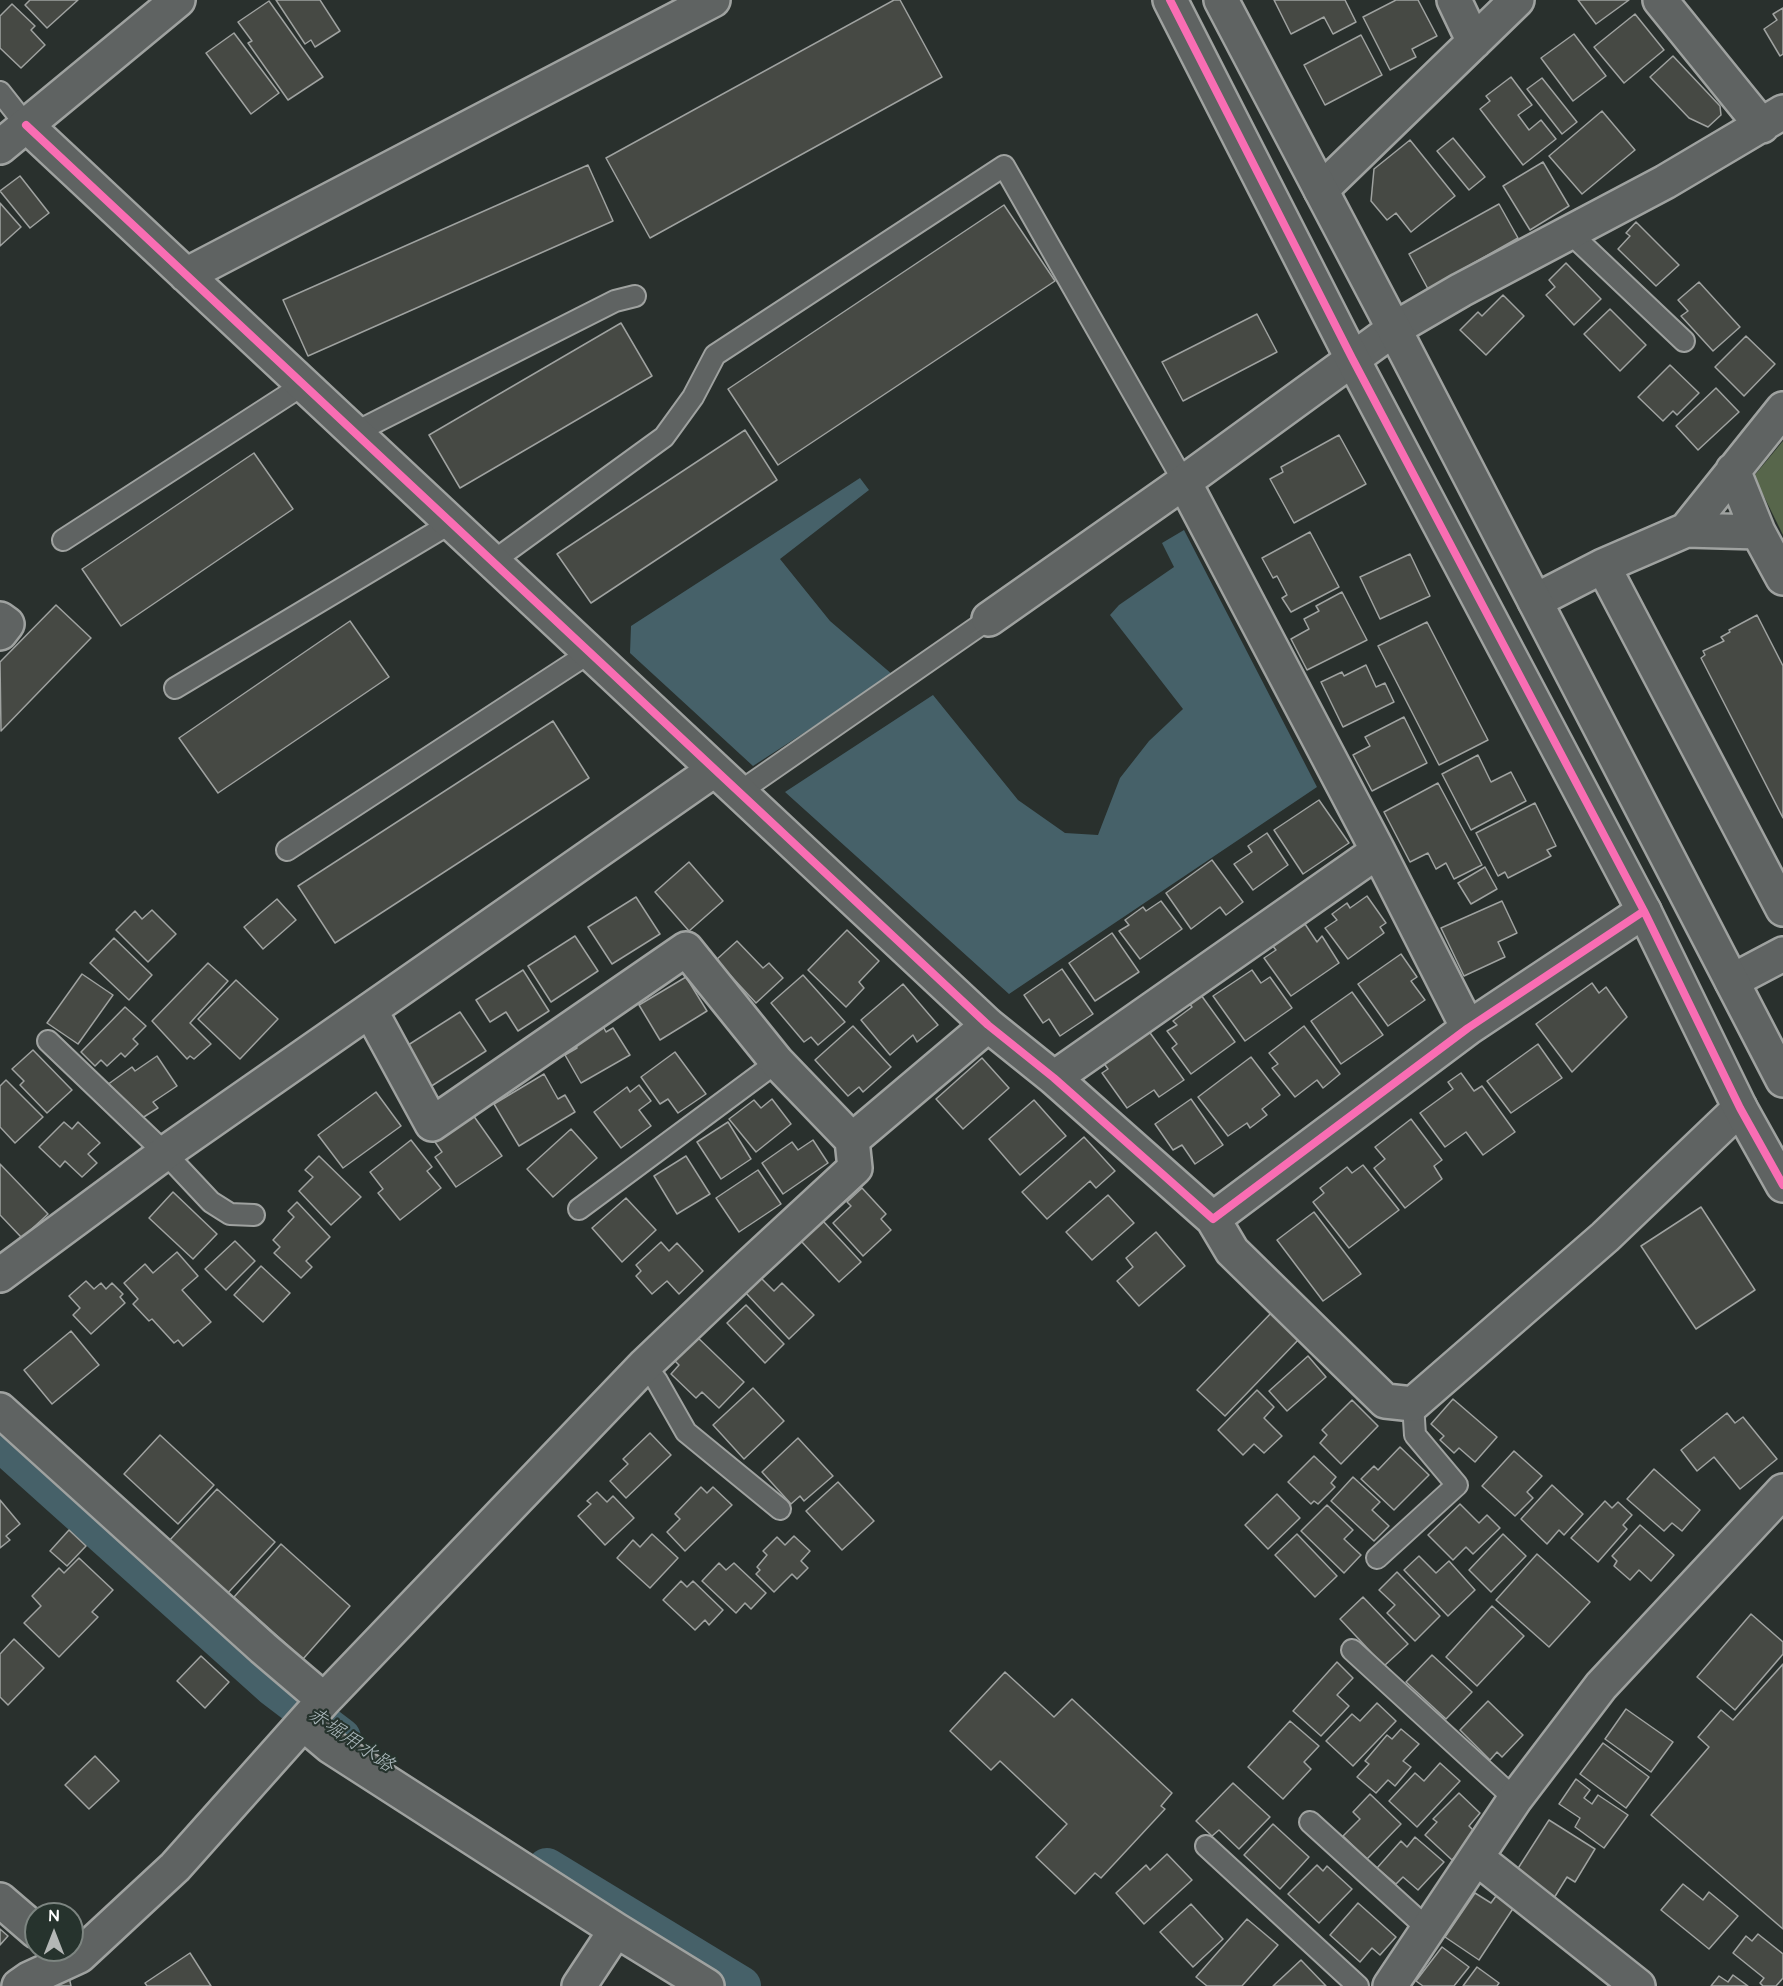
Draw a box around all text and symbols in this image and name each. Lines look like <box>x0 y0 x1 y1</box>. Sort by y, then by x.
water label: 赤堀用水路 <box>302 1703 398 1779</box>
north arrow <box>24 1902 84 1962</box>
text: N <box>49 1905 59 1927</box>

